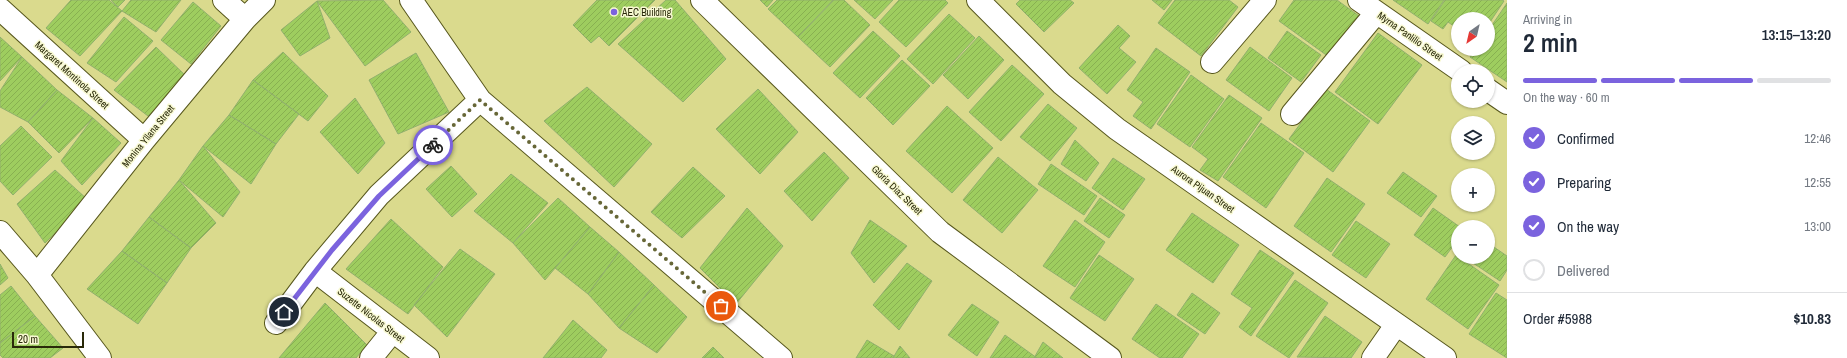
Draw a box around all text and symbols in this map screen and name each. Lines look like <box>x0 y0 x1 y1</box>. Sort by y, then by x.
place label: AEC Building <box>621 6 672 19</box>
marker: AEC Building <box>609 7 619 17</box>
street label: Myrna Panlilio Street <box>1375 9 1446 64</box>
text: Arriving in <box>1523 11 1572 28</box>
north arrow <box>1451 12 1495 56</box>
map controls <box>1451 12 1495 264</box>
text: 13:15–13:20 <box>1762 24 1831 45</box>
text: 2 min <box>1523 25 1578 60</box>
street label: Margaret Montinola Street <box>32 38 112 112</box>
button: locate <box>1451 64 1495 108</box>
text: On the way · 60 m <box>1523 89 1610 106</box>
street label: Monina Yllana Street <box>119 102 178 170</box>
button: layers <box>1451 116 1495 160</box>
courier <box>413 125 453 165</box>
icon: check <box>1523 127 1545 149</box>
text: Confirmed <box>1557 128 1614 149</box>
text: 12:46 <box>1804 130 1831 147</box>
icon: bike <box>422 134 444 156</box>
street label: Aurora Pijuan Street <box>1168 162 1238 216</box>
street label: Gloria Diaz Street <box>869 163 926 218</box>
button: + <box>1451 168 1495 212</box>
icon: check <box>1523 171 1545 193</box>
text: Preparing <box>1557 172 1611 193</box>
text: 12:55 <box>1804 174 1831 191</box>
icon: check <box>1523 215 1545 237</box>
text: On the way <box>1557 216 1619 237</box>
text: 13:00 <box>1804 218 1831 235</box>
button: − <box>1451 220 1495 264</box>
text: Delivered <box>1557 260 1610 281</box>
street label: Suzette Nicolas Street <box>335 285 408 346</box>
pin <box>704 289 738 323</box>
pin <box>267 295 301 329</box>
icon: bag <box>710 295 732 317</box>
icon: home <box>273 301 295 323</box>
text: Order #5988 <box>1523 308 1592 329</box>
text: $10.83 <box>1793 308 1831 329</box>
scale bar <box>12 330 84 349</box>
text: 20 m <box>18 332 38 346</box>

